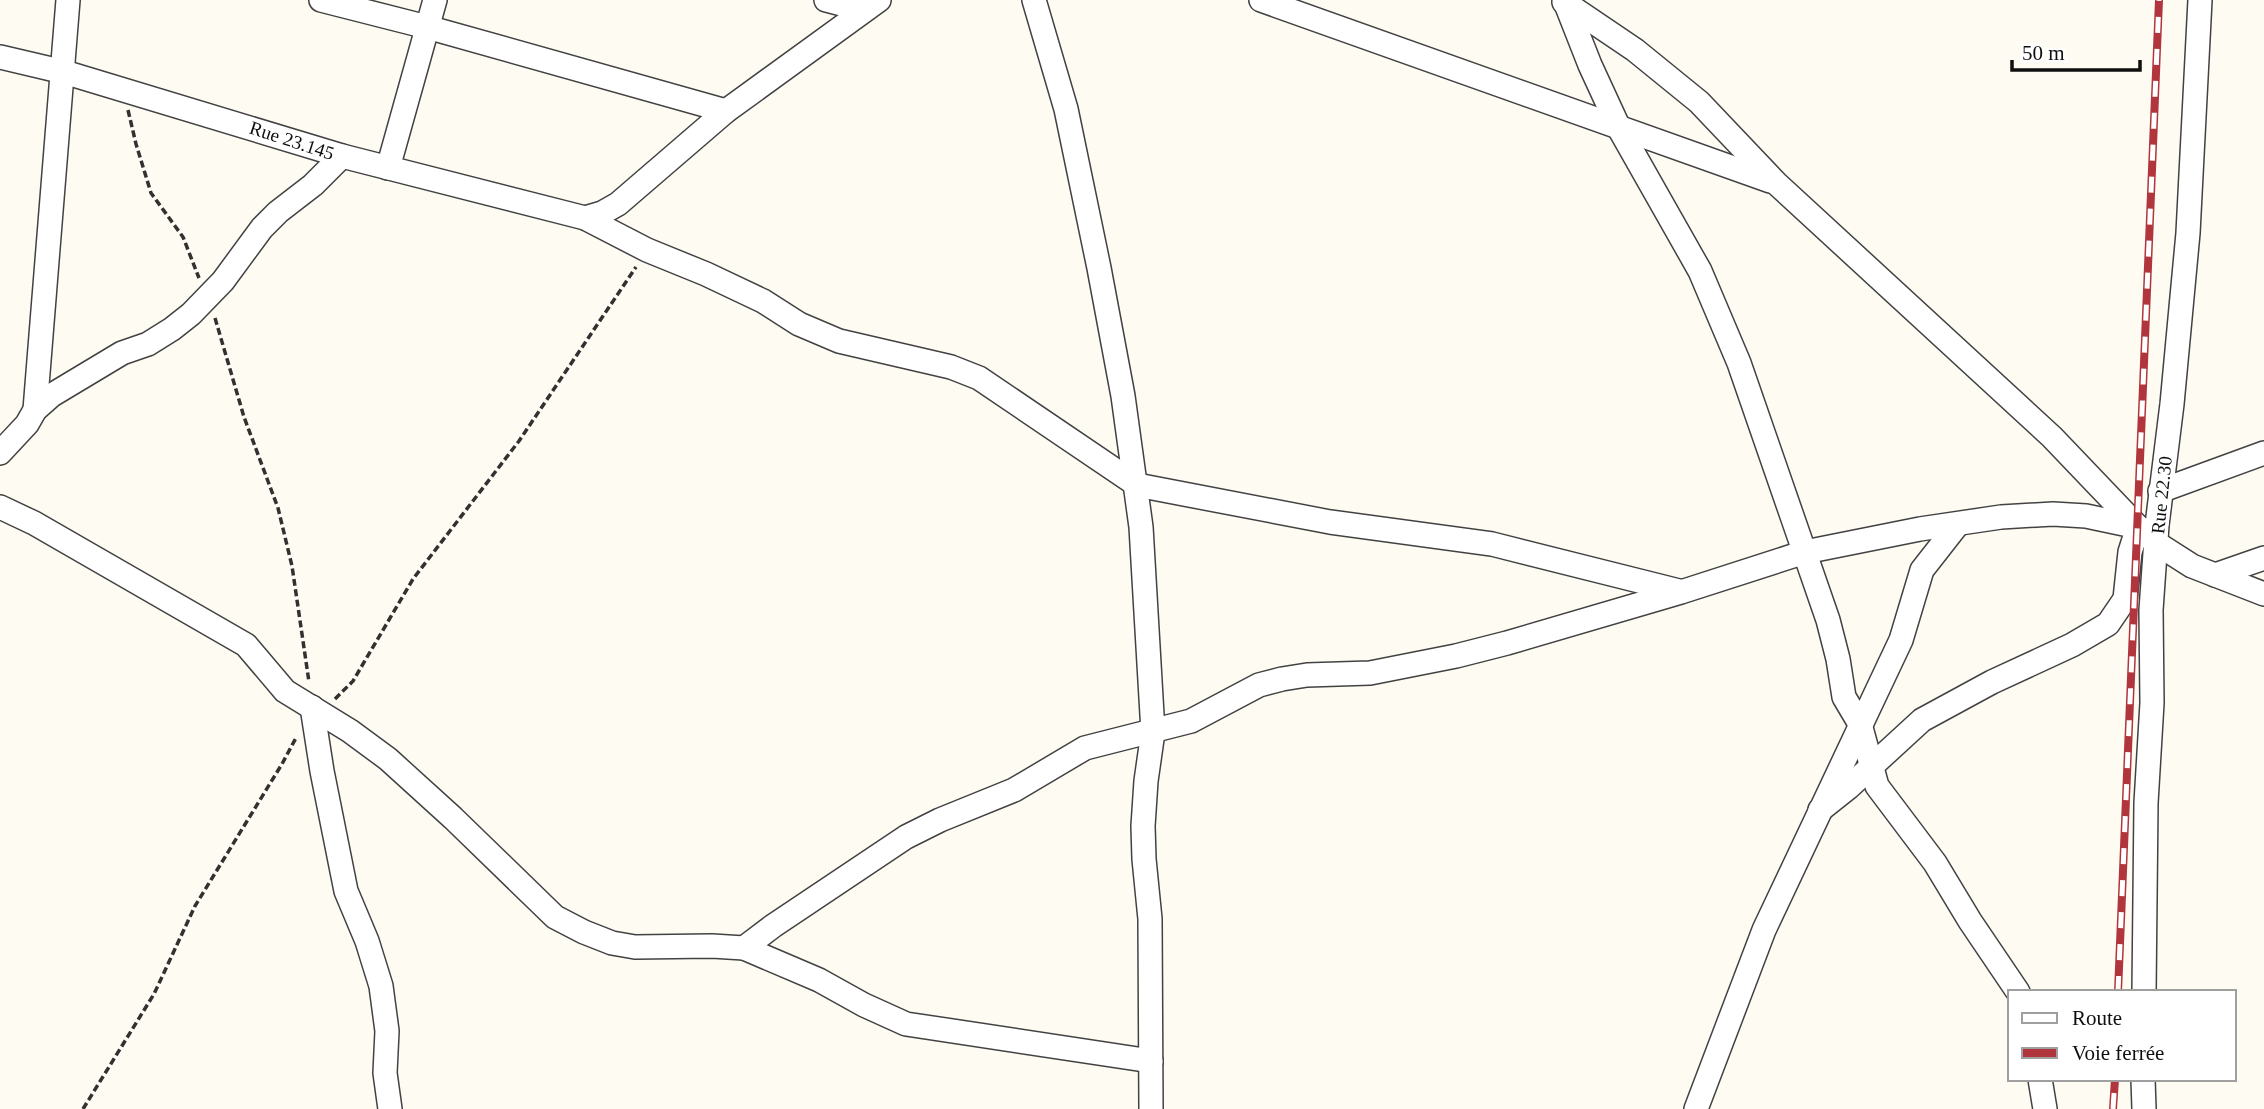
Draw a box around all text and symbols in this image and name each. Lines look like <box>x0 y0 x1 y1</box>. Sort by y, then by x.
scale bar <box>2012 28 2140 72</box>
text: 50 m <box>2022 41 2065 65</box>
street label: Rue 23.145 <box>247 117 337 164</box>
street label: Rue 22.30 <box>2147 455 2176 535</box>
legend <box>2008 990 2236 1081</box>
text: Route <box>2072 1006 2122 1030</box>
text: Voie ferrée <box>2072 1041 2164 1065</box>

